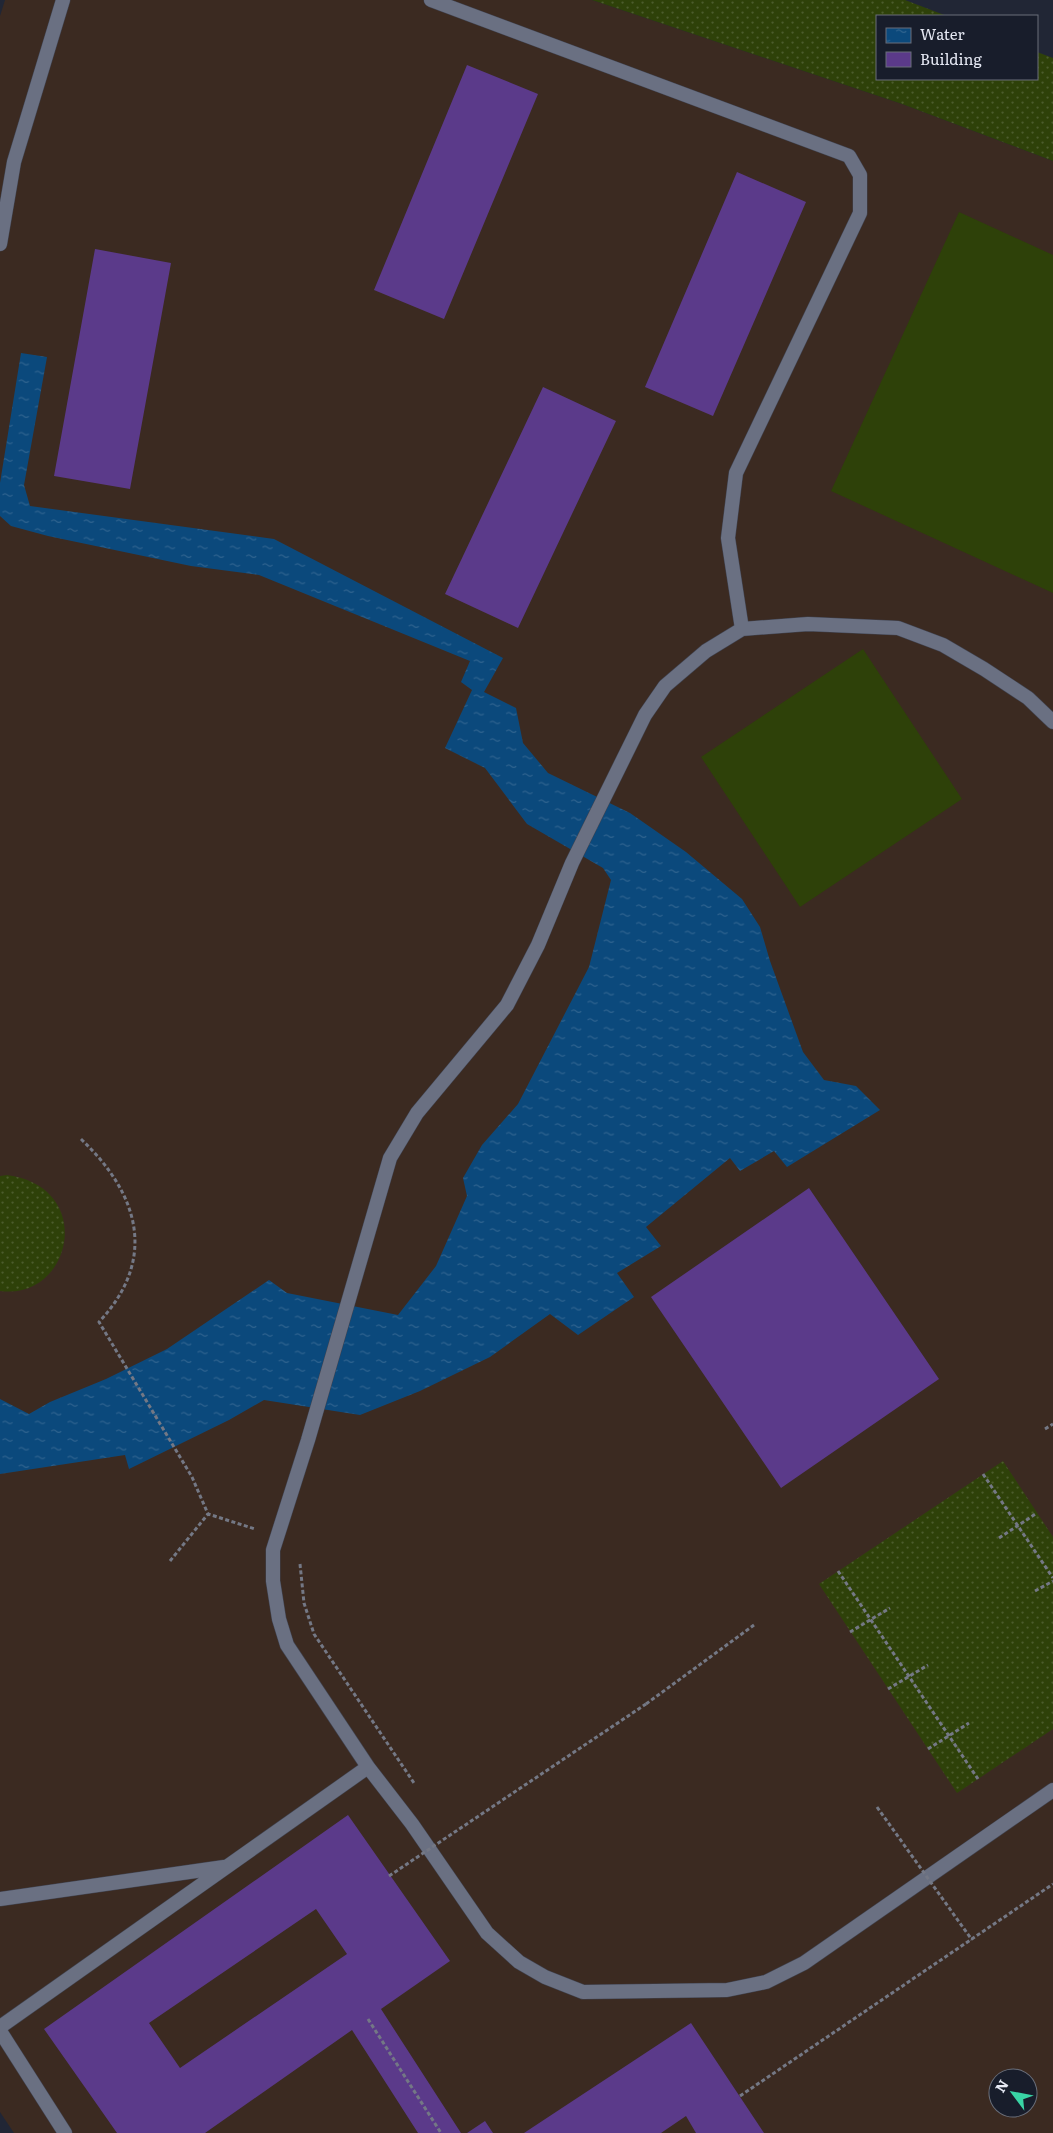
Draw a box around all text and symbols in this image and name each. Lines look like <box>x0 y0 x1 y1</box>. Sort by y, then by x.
legend <box>876 15 1038 80</box>
text: Water <box>920 22 965 45</box>
text: Building <box>920 47 982 70</box>
north arrow <box>988 2068 1038 2118</box>
text: N <box>990 2075 1013 2096</box>

